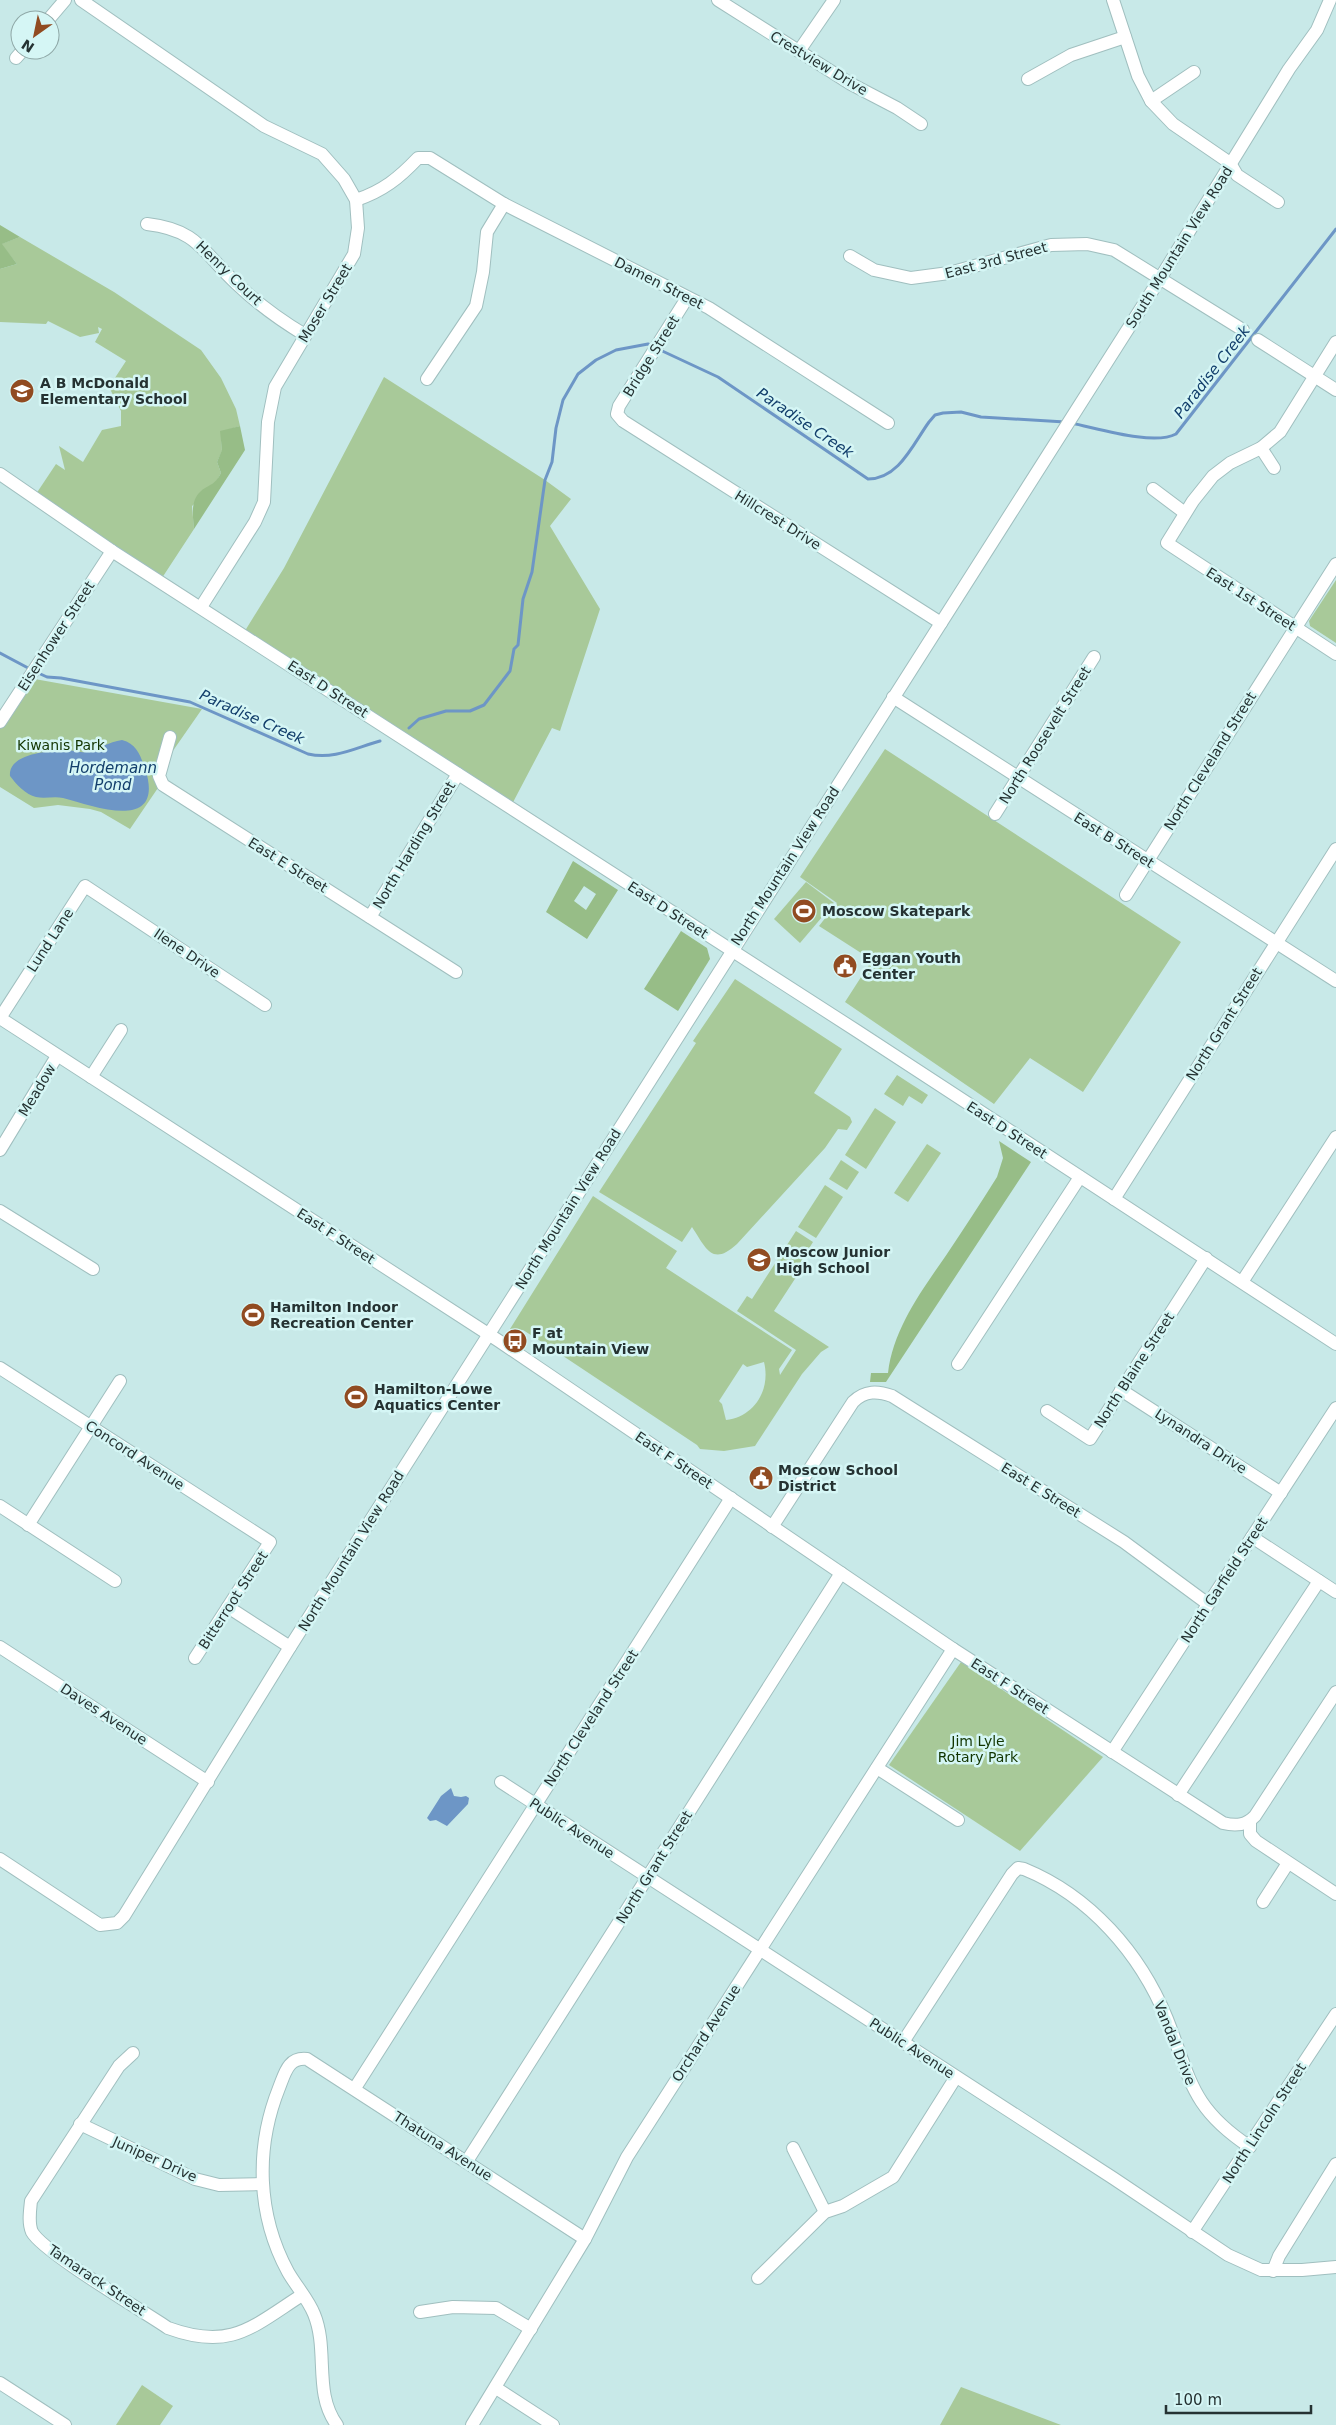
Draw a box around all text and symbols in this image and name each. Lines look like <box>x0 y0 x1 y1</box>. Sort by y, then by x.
north arrow <box>10 10 60 60</box>
street label: Crestview Drive <box>767 28 871 98</box>
text: N <box>19 36 37 56</box>
street label: South Mountain View Road <box>1123 163 1235 331</box>
street label: Henry Court <box>193 238 265 309</box>
street label: East 3rd Street <box>943 239 1049 281</box>
street label: Damen Street <box>612 254 707 312</box>
street label: Moser Street <box>295 260 355 345</box>
street label: Bridge Street <box>620 312 683 400</box>
water label: Paradise Creek <box>1170 321 1255 422</box>
place label: A B McDonald Elementary School <box>40 375 187 407</box>
school or university icon: A B McDonald Elementary School <box>9 378 35 404</box>
water label: Paradise Creek <box>753 384 858 463</box>
street label: Hillcrest Drive <box>732 487 824 553</box>
street label: East 1st Street <box>1203 564 1299 634</box>
street label: Eisenhower Street <box>14 578 98 694</box>
street label: East D Street <box>285 657 372 721</box>
street label: North Roosevelt Street <box>996 663 1094 807</box>
water label: Paradise Creek <box>197 686 308 749</box>
street label: North Cleveland Street <box>1161 688 1259 833</box>
park label: Kiwanis Park <box>17 737 106 753</box>
water label: Hordemann Pond <box>69 759 157 794</box>
street label: North Harding Street <box>370 778 459 912</box>
street label: North Mountain View Road <box>728 784 842 948</box>
street label: East B Street <box>1071 809 1157 871</box>
street label: East E Street <box>245 834 331 896</box>
street label: East D Street <box>625 878 712 942</box>
sports icon: Moscow Skatepark <box>791 898 817 924</box>
place label: Moscow Skatepark <box>822 903 971 919</box>
street label: Lund Lane <box>24 905 76 975</box>
street label: Ilene Drive <box>151 925 223 981</box>
place label: Eggan Youth Center <box>862 950 961 982</box>
public building icon: Eggan Youth Center <box>832 953 858 979</box>
street label: North Grant Street <box>1183 964 1266 1083</box>
street label: Meadow <box>15 1061 59 1119</box>
street label: East D Street <box>964 1098 1051 1162</box>
street label: North Mountain View Road <box>512 1126 624 1292</box>
street label: East F Street <box>294 1205 378 1267</box>
place label: Moscow Junior High School <box>776 1244 890 1276</box>
school or university icon: Moscow Junior High School <box>746 1247 772 1273</box>
place label: Hamilton Indoor Recreation Center <box>270 1299 413 1331</box>
sports icon: Hamilton Indoor Recreation Center <box>240 1302 266 1328</box>
street label: North Blaine Street <box>1091 1309 1177 1431</box>
place label: F at Mountain View <box>532 1325 649 1357</box>
bus stop icon: F at Mountain View <box>502 1328 528 1354</box>
place label: Hamilton-Lowe Aquatics Center <box>374 1381 500 1413</box>
sports icon: Hamilton-Lowe Aquatics Center <box>343 1384 369 1410</box>
street label: Lynandra Drive <box>1152 1405 1250 1477</box>
street label: Concord Avenue <box>83 1417 187 1493</box>
street label: East F Street <box>632 1428 716 1492</box>
street label: East E Street <box>998 1459 1084 1521</box>
place label: Moscow School District <box>778 1462 898 1494</box>
public building icon: Moscow School District <box>748 1465 774 1491</box>
street label: North Mountain View Road <box>295 1468 407 1634</box>
street label: North Garfield Street <box>1178 1514 1271 1646</box>
street label: Bitterroot Street <box>195 1548 271 1652</box>
street label: North Cleveland Street <box>541 1646 642 1789</box>
street label: East F Street <box>968 1655 1052 1717</box>
street label: Daves Avenue <box>58 1680 150 1748</box>
park label: Jim Lyle Rotary Park <box>938 1733 1019 1765</box>
street label: Public Avenue <box>527 1795 617 1861</box>
street label: North Grant Street <box>613 1807 696 1926</box>
street label: Orchard Avenue <box>669 1981 743 2085</box>
street label: Vandal Drive <box>1151 1999 1199 2087</box>
street label: Public Avenue <box>867 2015 957 2081</box>
street label: North Lincoln Street <box>1219 2059 1309 2186</box>
street label: Thatuna Avenue <box>390 2108 495 2184</box>
street label: Juniper Drive <box>109 2133 200 2185</box>
street label: Tamarack Street <box>44 2241 149 2319</box>
scale bar <box>1166 2382 1311 2414</box>
text: 100 m <box>1174 2391 1222 2409</box>

